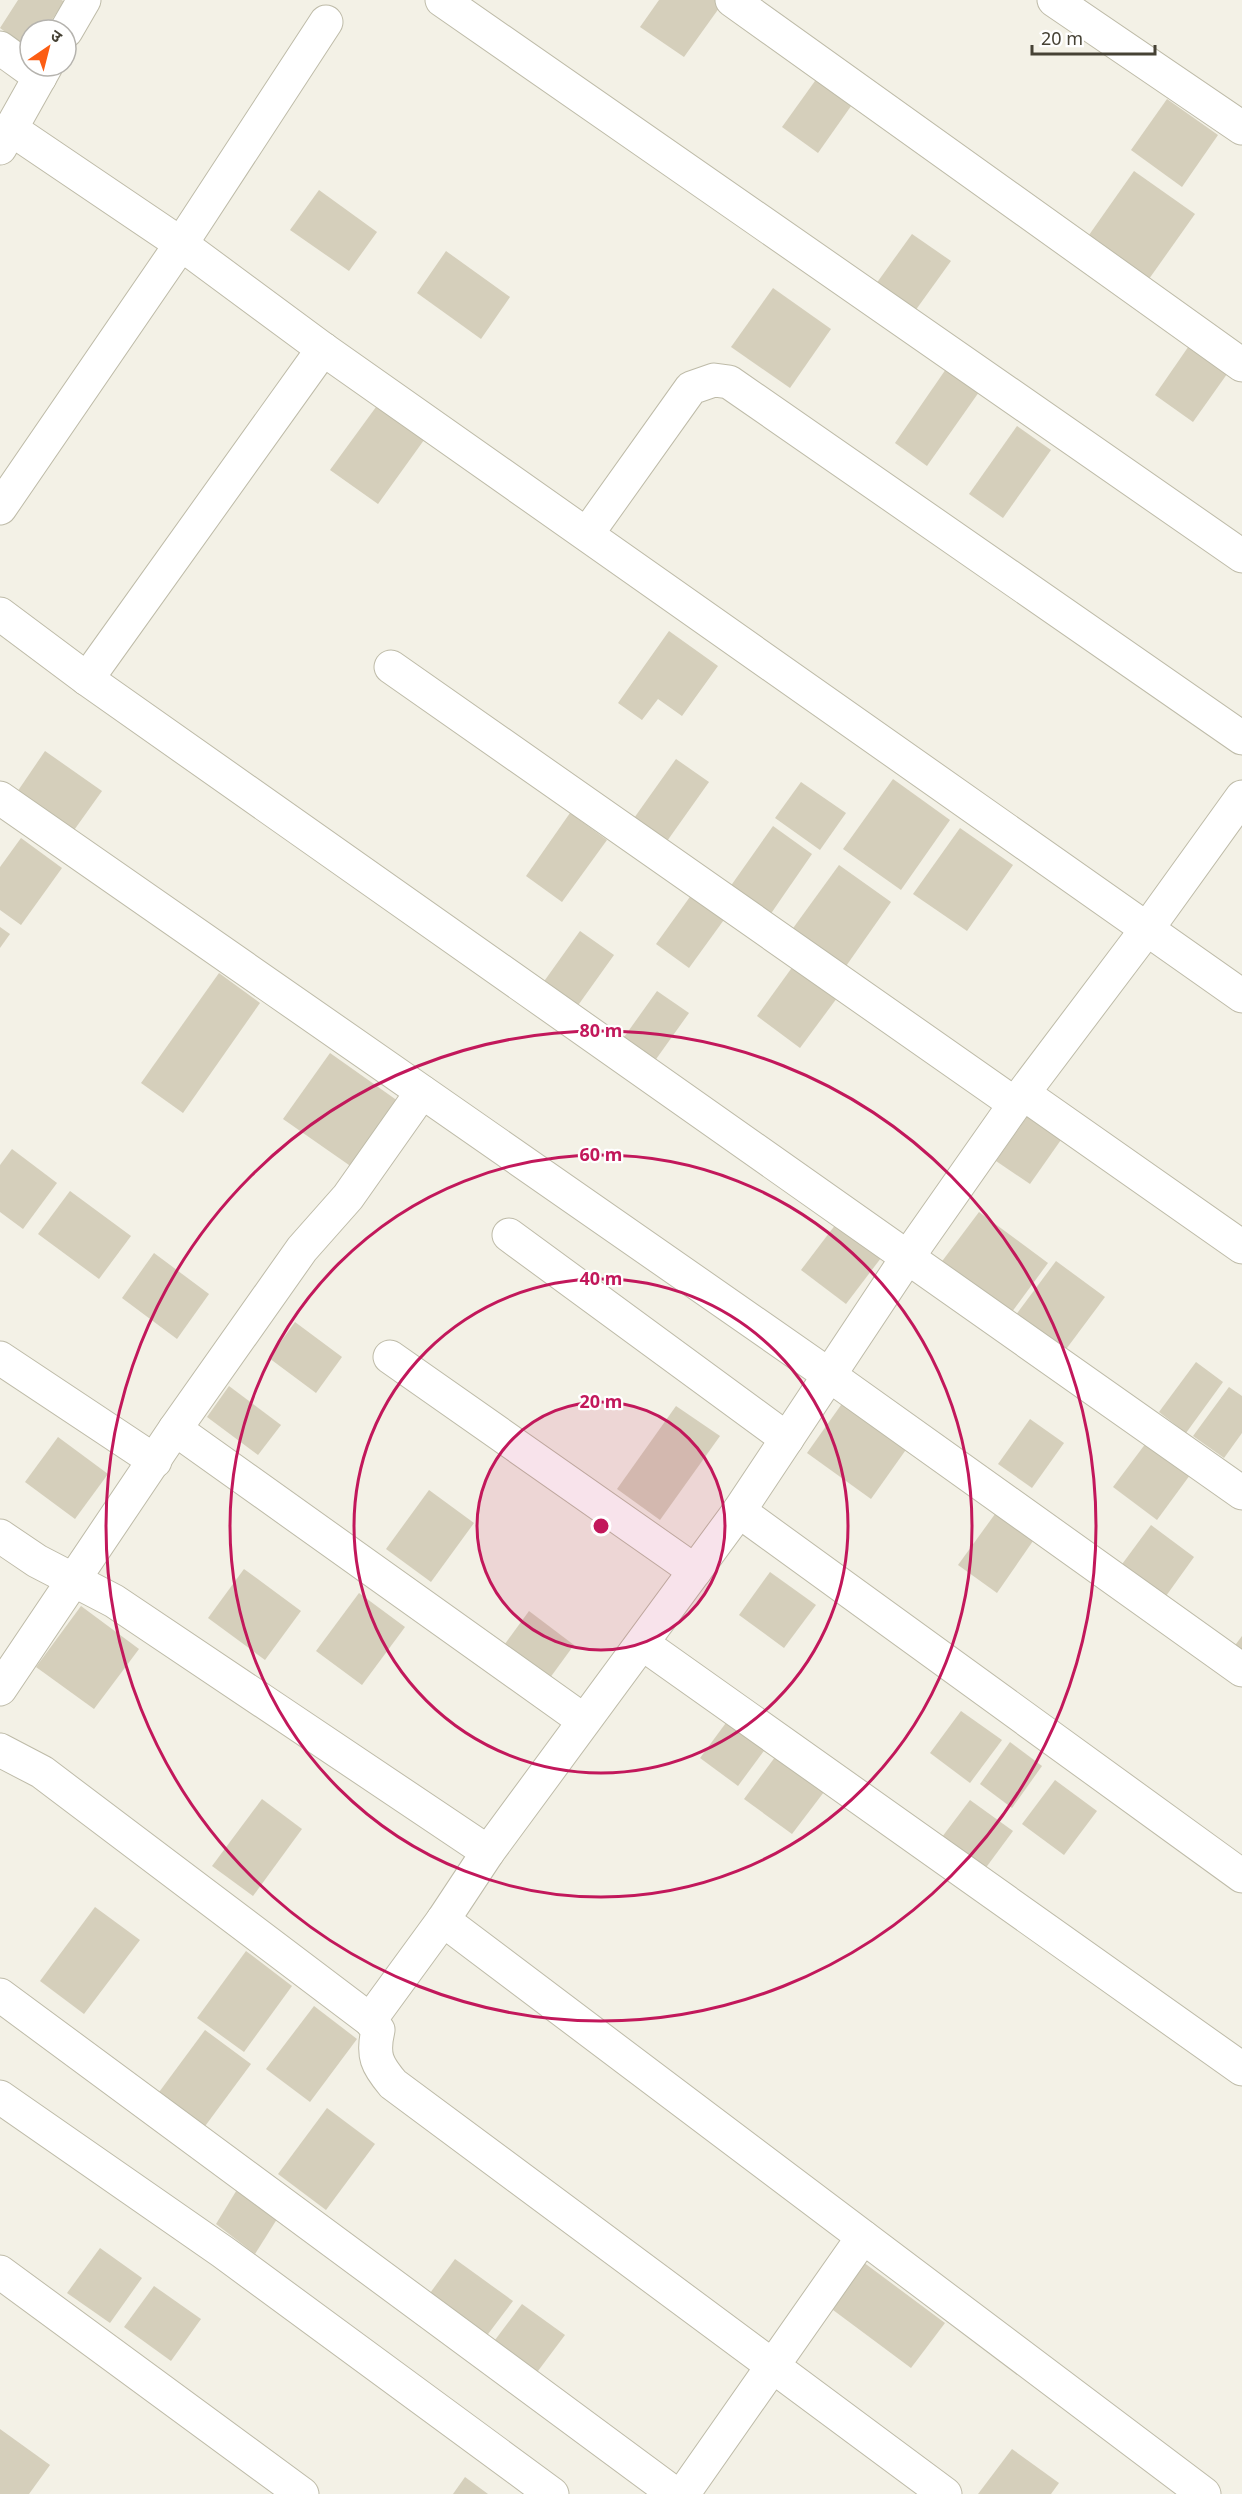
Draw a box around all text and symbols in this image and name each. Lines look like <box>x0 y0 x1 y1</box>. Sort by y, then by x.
north arrow <box>18 18 78 78</box>
scale bar <box>1032 18 1155 56</box>
text: उ <box>46 24 67 48</box>
text: 20 m <box>1041 26 1083 50</box>
text: 80 m <box>580 1018 622 1042</box>
text: 60 m <box>580 1142 622 1166</box>
text: 40 m <box>580 1266 622 1290</box>
text: 20 m <box>580 1389 622 1413</box>
centre of rings <box>591 1516 611 1536</box>

